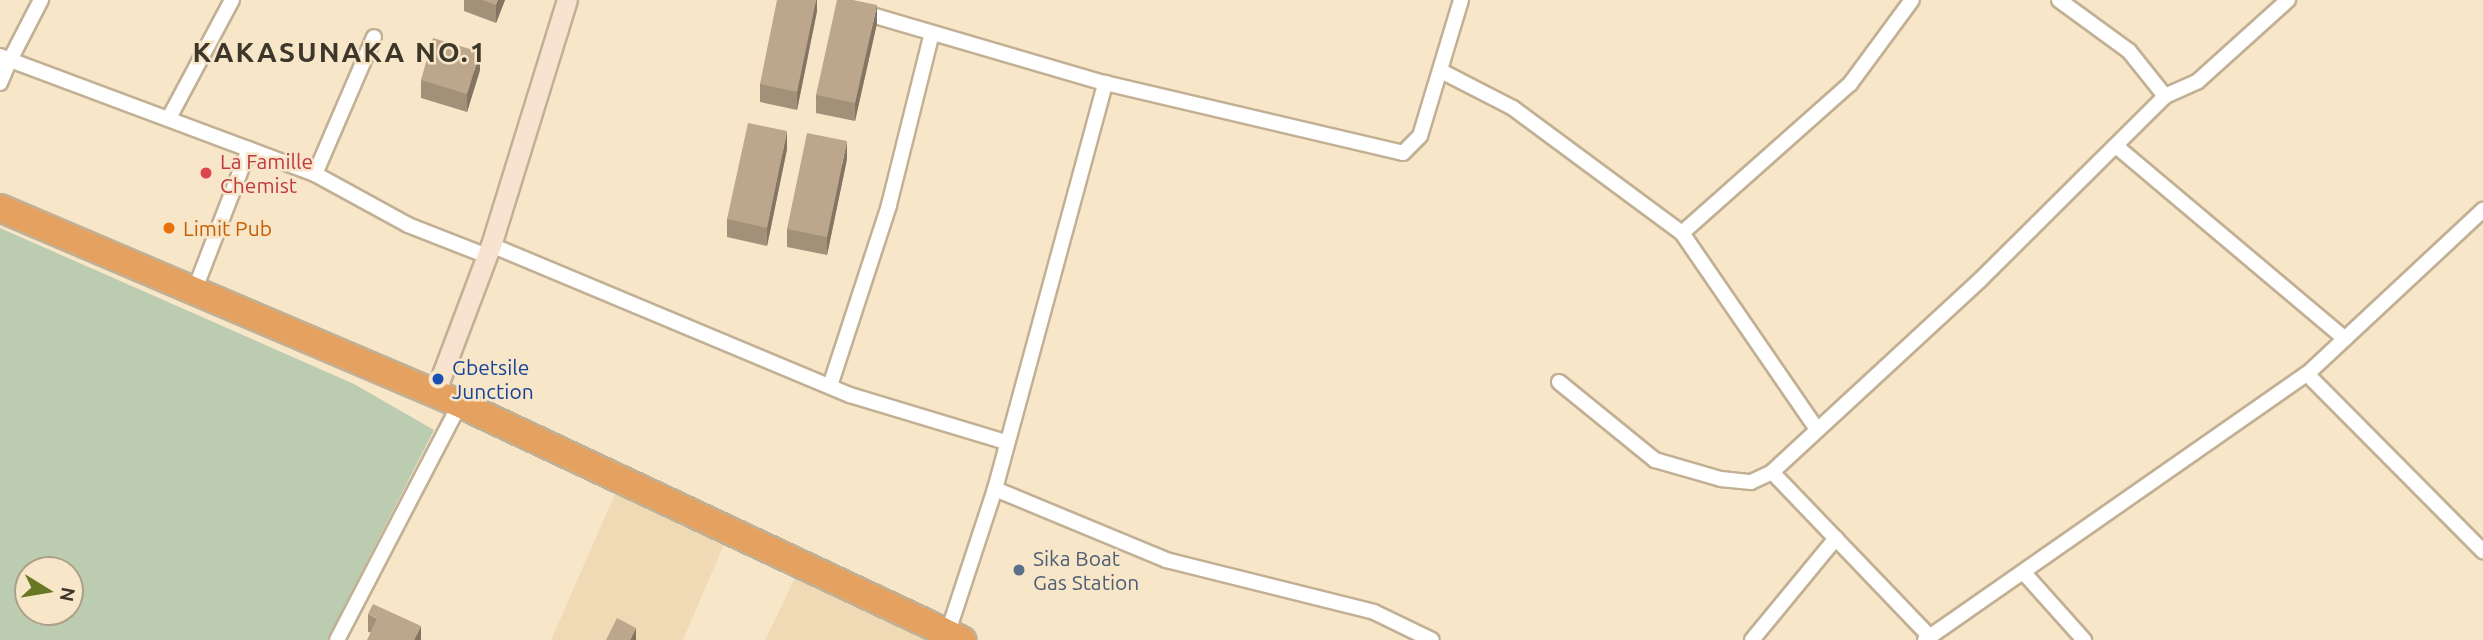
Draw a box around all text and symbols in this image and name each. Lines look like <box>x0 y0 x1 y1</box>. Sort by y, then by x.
district label: KAKASUNAKA NO.1 <box>194 35 486 69</box>
place label: La Famille Chemist <box>220 148 313 198</box>
marker: La Famille Chemist <box>198 165 214 181</box>
place label: Limit Pub <box>183 215 272 241</box>
marker: Limit Pub <box>161 220 177 236</box>
place label: Gbetsile Junction <box>452 354 534 404</box>
marker: Gbetsile Junction <box>430 371 446 387</box>
place label: Sika Boat Gas Station <box>1033 545 1139 595</box>
north arrow <box>14 556 84 626</box>
marker: Sika Boat Gas Station <box>1011 562 1027 578</box>
text: N <box>55 586 80 604</box>

